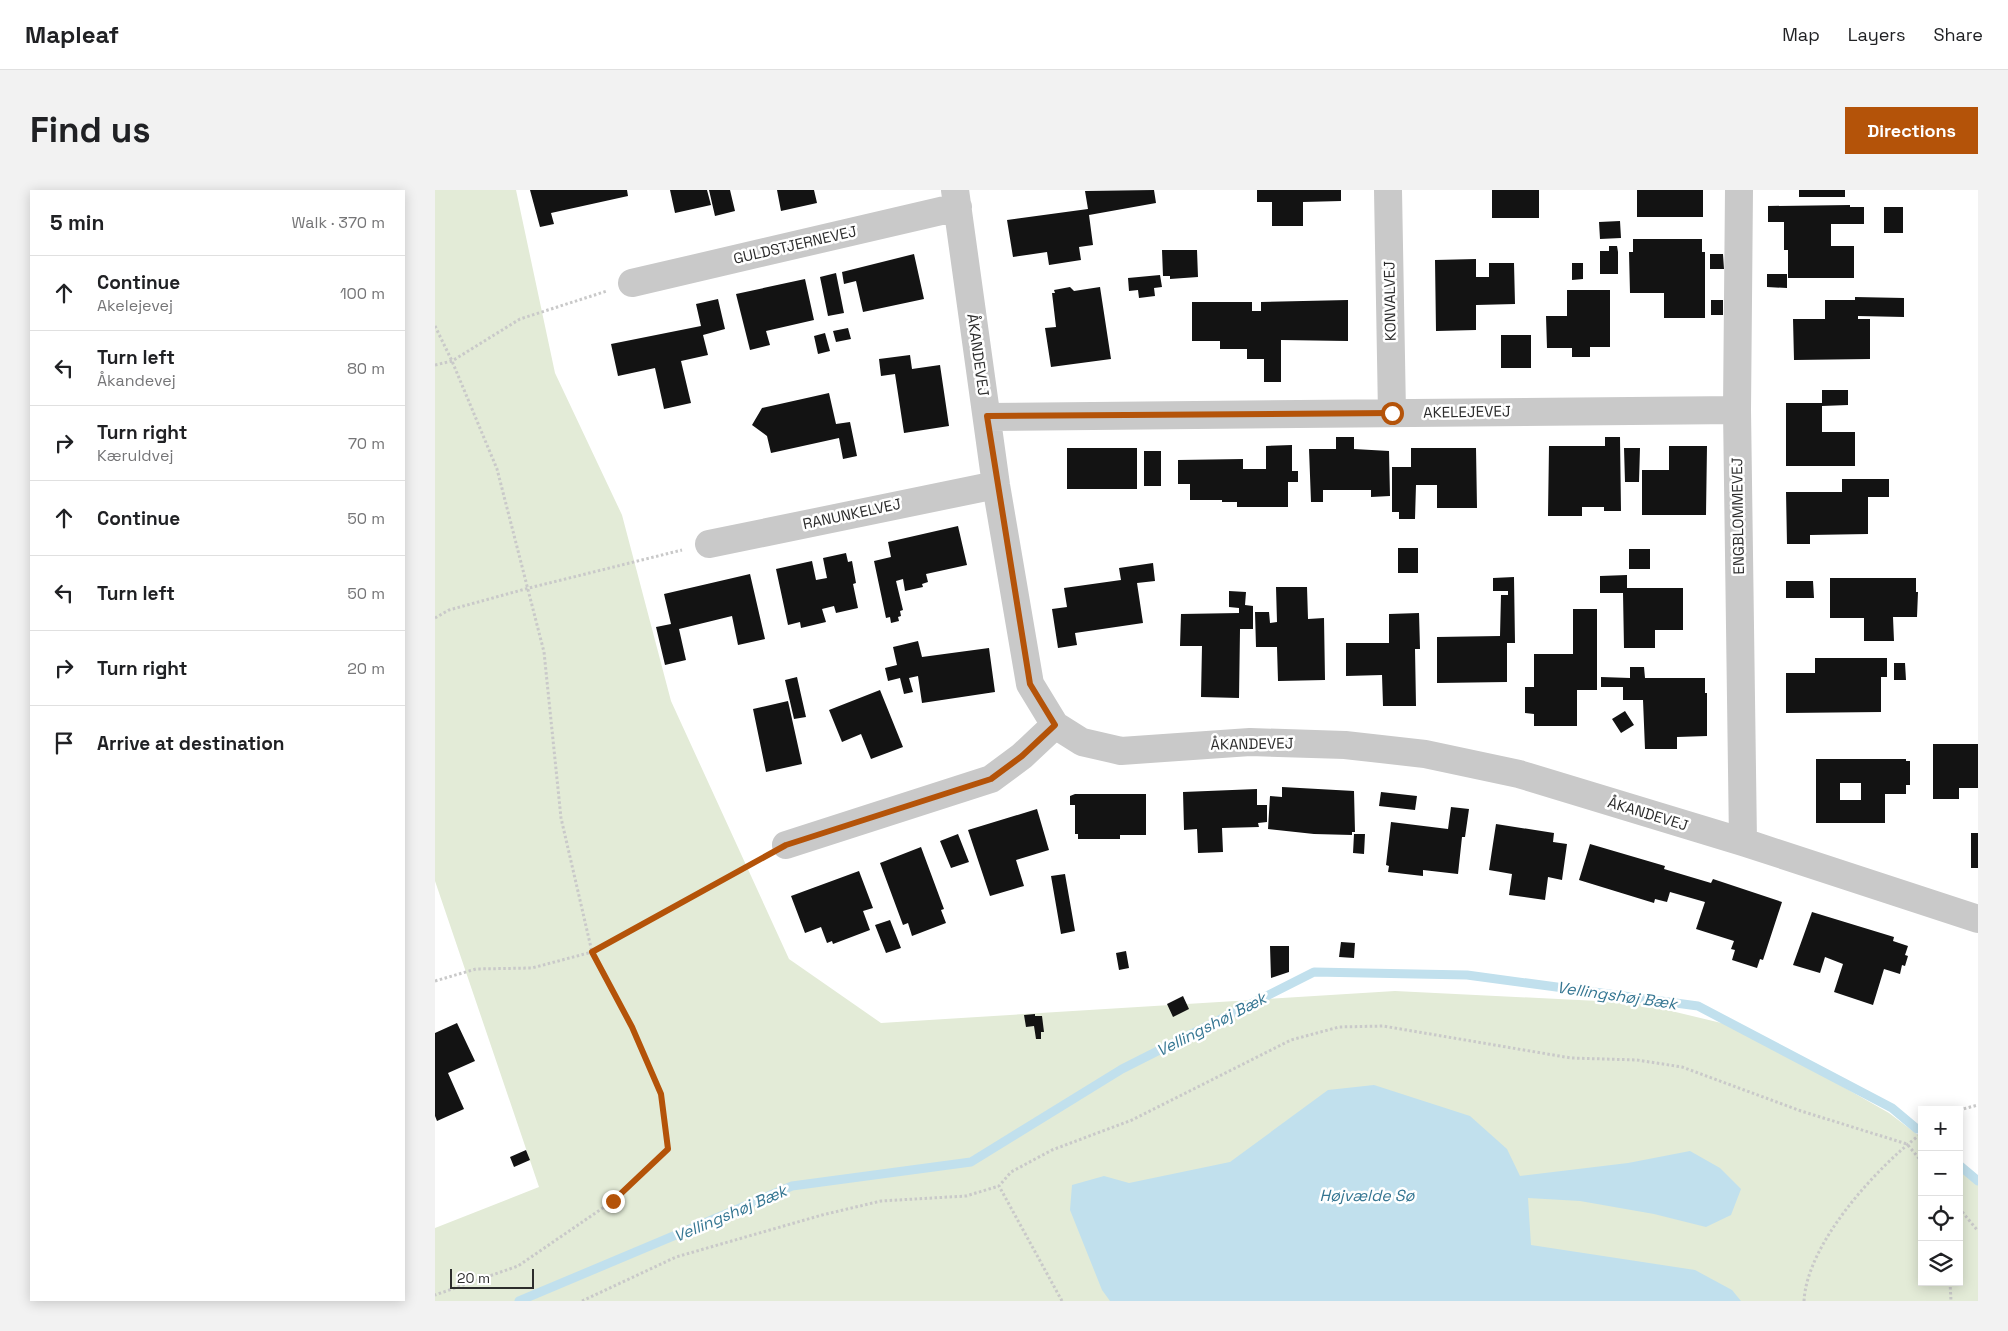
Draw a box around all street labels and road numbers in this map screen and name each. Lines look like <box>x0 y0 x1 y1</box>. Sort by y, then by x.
street label: GULDSTJERNEVEJ <box>731 221 859 268</box>
street label: KONVALVEJ <box>1379 261 1400 341</box>
street label: ÅKANDEVEJ <box>963 312 994 397</box>
street label: AKELEJEVEJ <box>1423 401 1511 422</box>
street label: ENGBLOMMEVEJ <box>1727 457 1748 575</box>
street label: RANUNKELVEJ <box>801 494 903 533</box>
street label: ÅKANDEVEJ <box>1210 733 1294 754</box>
street label: ÅKANDEVEJ <box>1606 792 1691 835</box>

